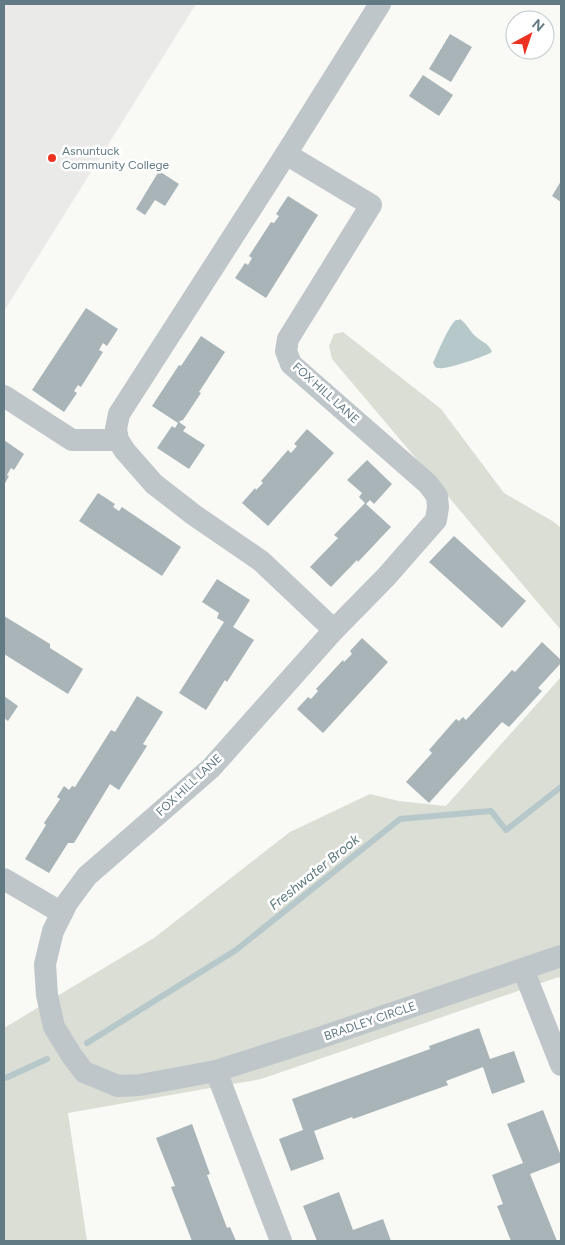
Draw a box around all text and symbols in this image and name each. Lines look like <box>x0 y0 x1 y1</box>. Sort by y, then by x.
north arrow <box>505 10 555 60</box>
text: N <box>528 15 548 35</box>
place label: Asnuntuck Community College <box>62 144 170 172</box>
marker: Asnuntuck Community College <box>46 152 58 164</box>
street label: FOX HILL LANE <box>290 359 362 427</box>
street label: FOX HILL LANE <box>153 751 225 819</box>
water label: Freshwater Brook <box>266 830 364 914</box>
street label: BRADLEY CIRCLE <box>322 999 418 1043</box>

